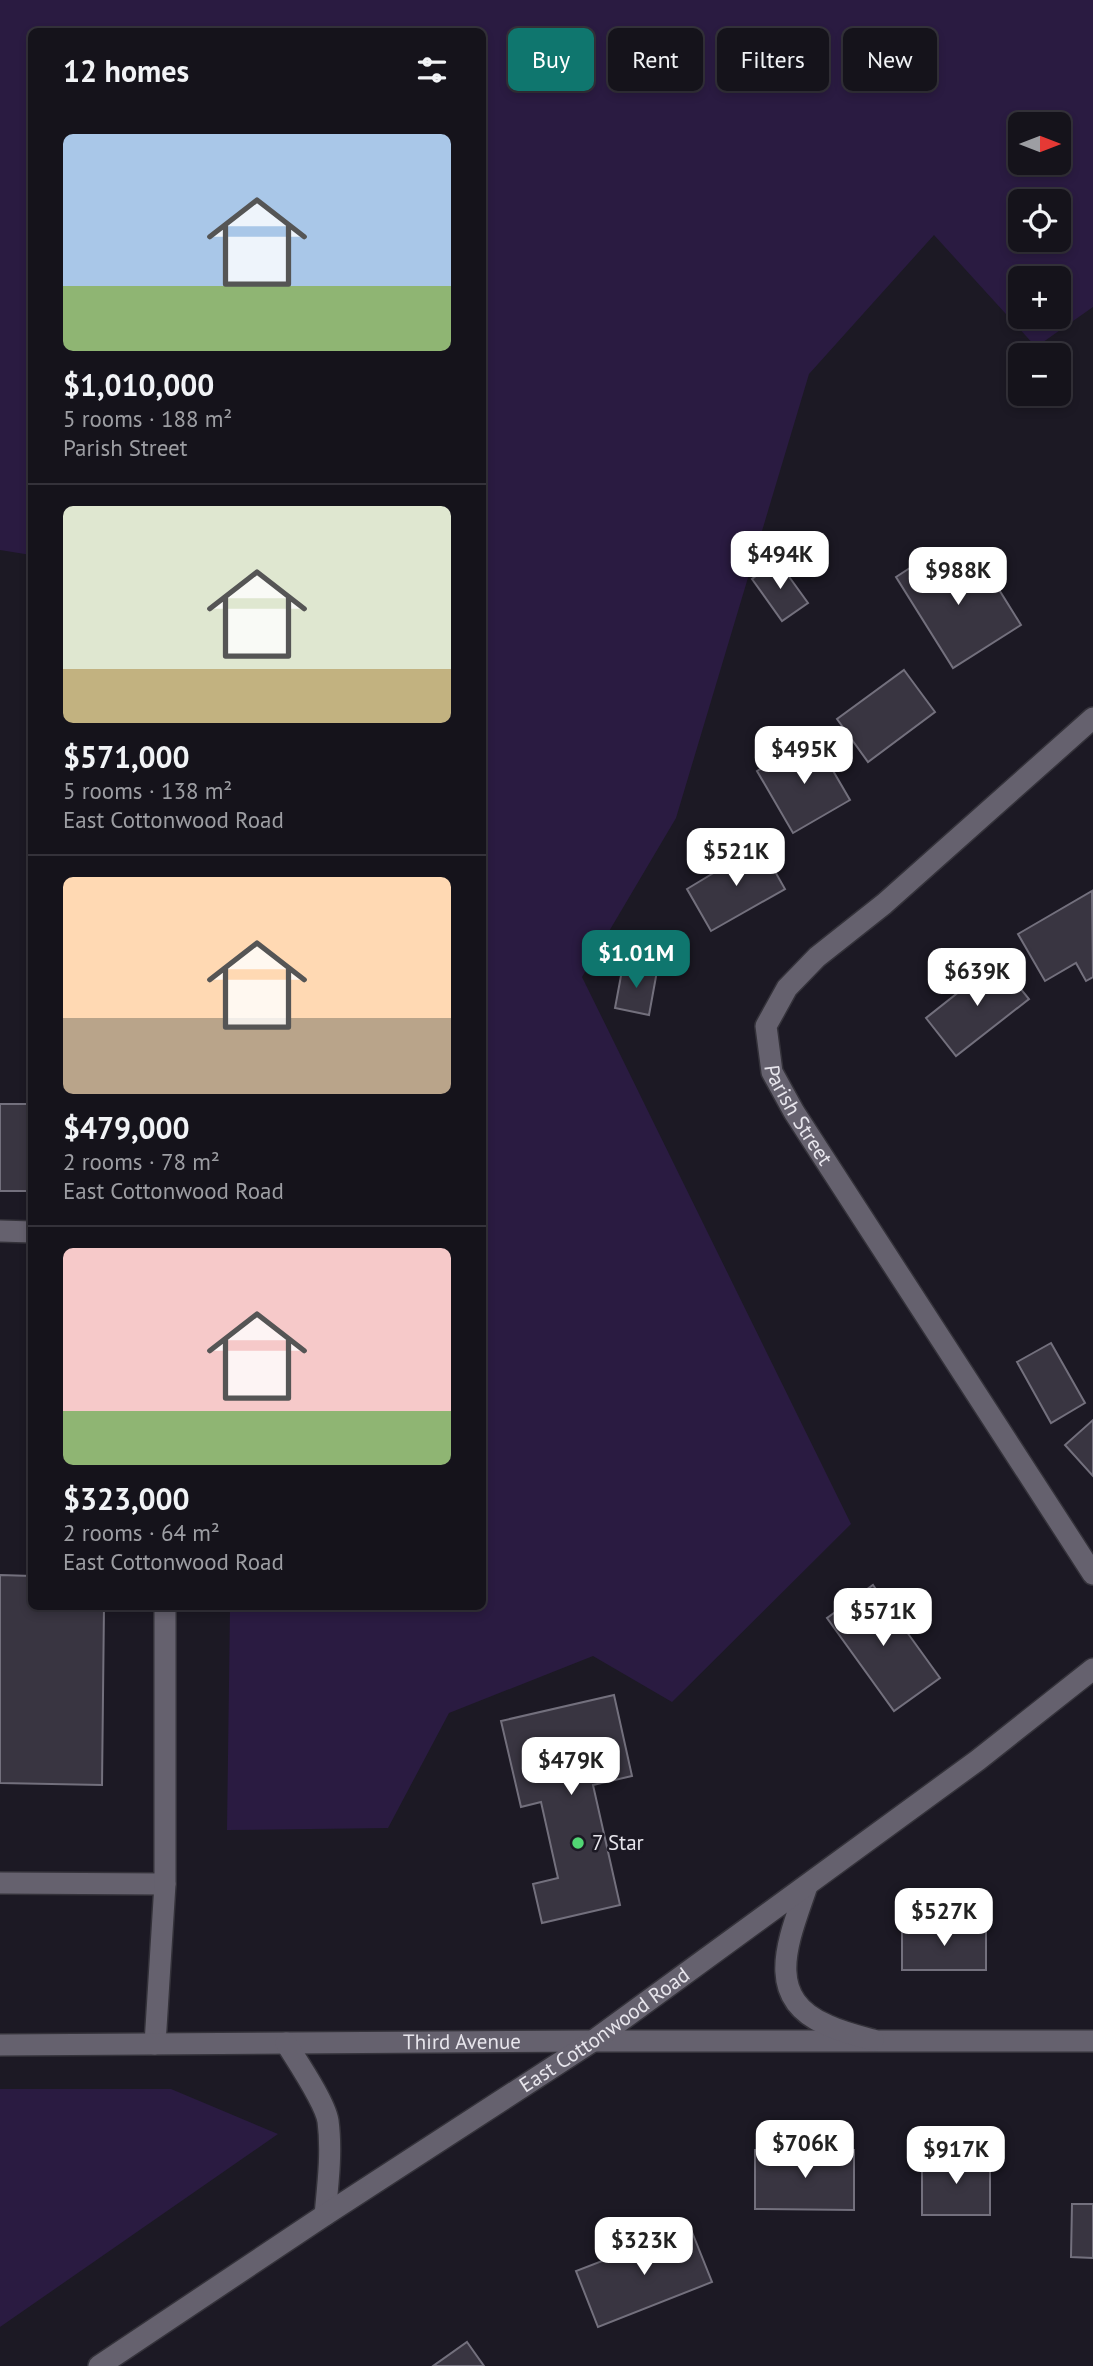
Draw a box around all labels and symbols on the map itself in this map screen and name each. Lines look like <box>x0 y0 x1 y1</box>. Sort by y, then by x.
north arrow <box>1008 112 1071 175</box>
pin: $494K <box>731 532 829 591</box>
pin: $988K <box>909 548 1007 607</box>
pin: $495K <box>755 726 853 786</box>
pin: $521K <box>687 828 785 888</box>
pin: $1.01M <box>579 930 693 990</box>
pin: $639K <box>928 948 1026 1008</box>
street label: Parish Street <box>758 1063 839 1170</box>
pin: $571K <box>834 1588 932 1648</box>
pin: $479K <box>522 1738 620 1797</box>
place label: 7 Star <box>592 1829 644 1856</box>
marker: 7 Star <box>570 1835 586 1851</box>
pin: $527K <box>895 1888 993 1948</box>
street label: East Cottonwood Road <box>514 1961 695 2098</box>
street label: Third Avenue <box>403 2027 521 2055</box>
pin: $706K <box>756 2120 854 2180</box>
pin: $917K <box>907 2126 1005 2186</box>
pin: $323K <box>595 2218 693 2277</box>

